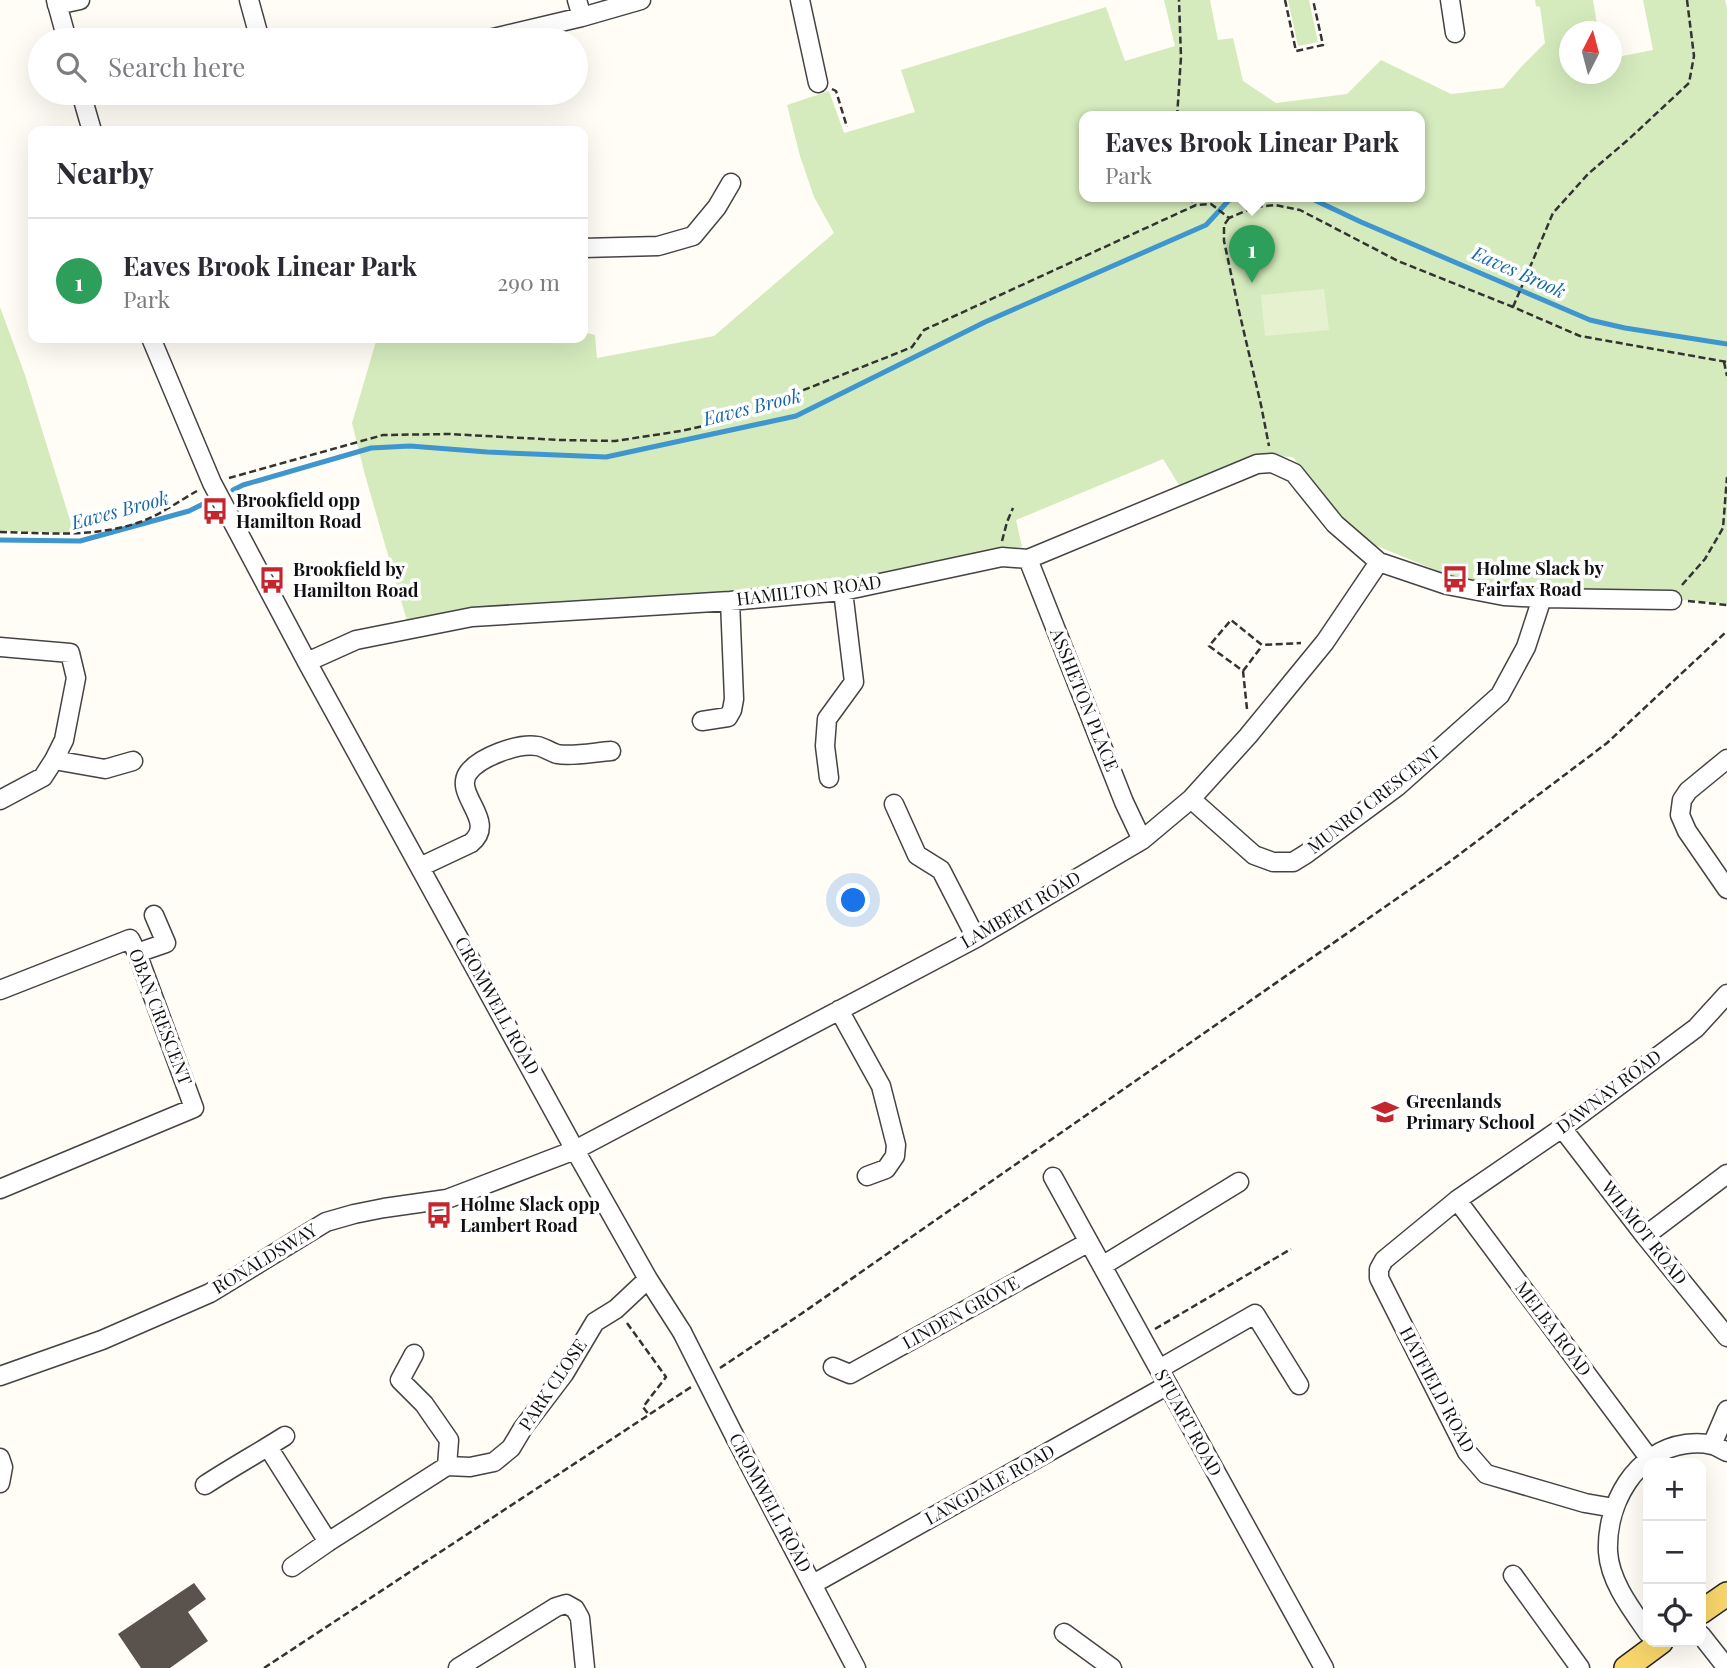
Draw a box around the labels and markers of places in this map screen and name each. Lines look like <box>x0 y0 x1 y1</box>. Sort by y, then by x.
pin: 1 <box>1229 225 1275 283</box>
place label: Brookfield opp Hamilton Road <box>236 488 362 533</box>
bus stop icon: Brookfield opp Hamilton Road <box>200 496 230 526</box>
place label: Holme Slack by Fairfax Road <box>1476 556 1604 601</box>
place label: Brookfield by Hamilton Road <box>293 557 419 602</box>
bus stop icon: Holme Slack by Fairfax Road <box>1440 564 1470 594</box>
bus stop icon: Brookfield by Hamilton Road <box>257 565 287 595</box>
place label: Greenlands Primary School <box>1406 1089 1535 1134</box>
school or university icon: Greenlands Primary School <box>1370 1097 1400 1127</box>
place label: Holme Slack opp Lambert Road <box>460 1192 600 1237</box>
bus stop icon: Holme Slack opp Lambert Road <box>424 1200 454 1230</box>

